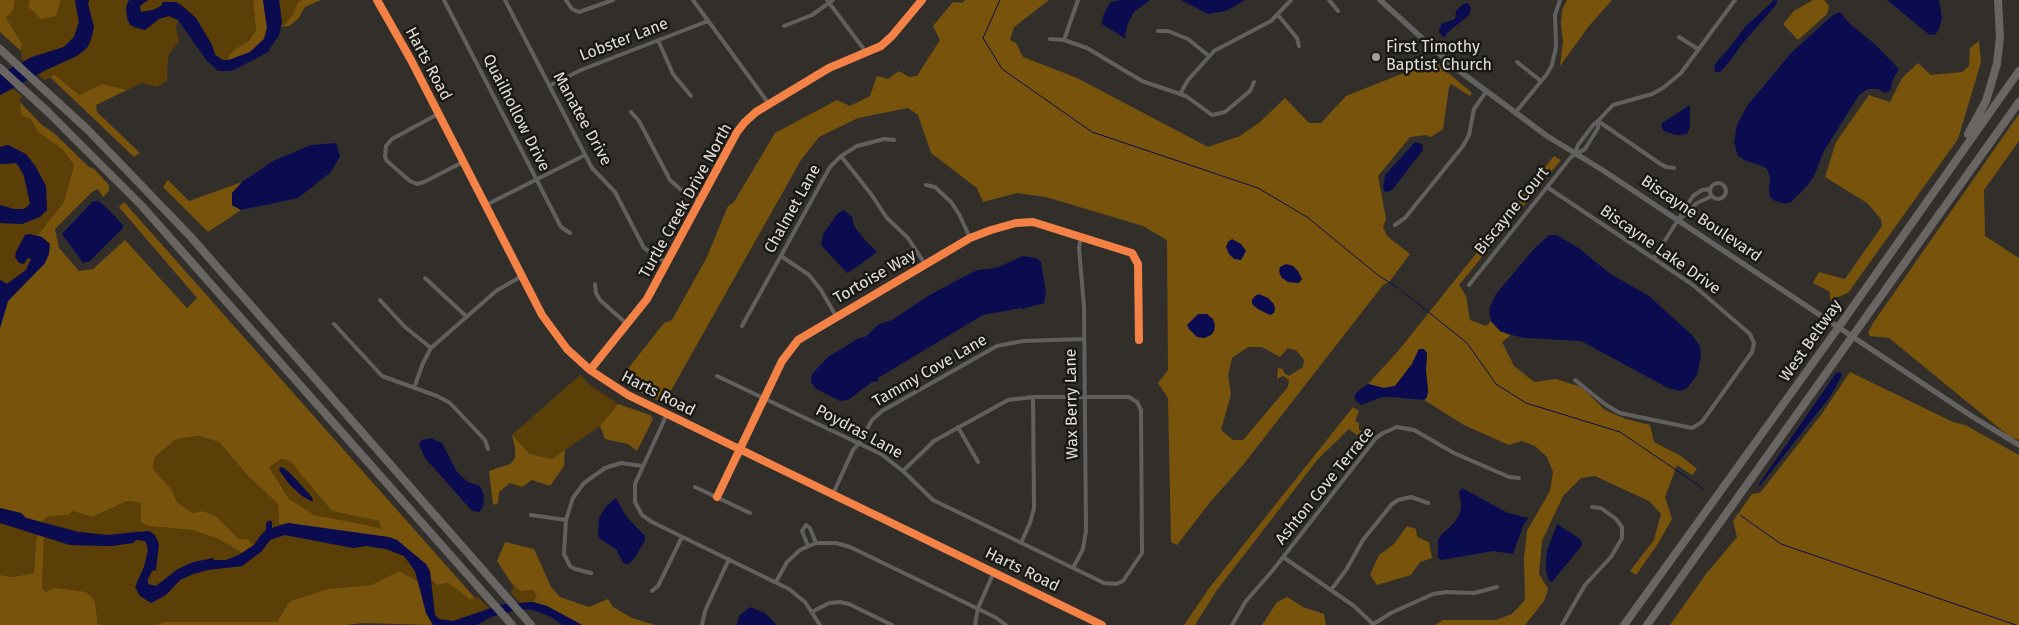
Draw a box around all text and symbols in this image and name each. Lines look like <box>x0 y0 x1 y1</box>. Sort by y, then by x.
street label: Lobster Lane <box>577 14 671 66</box>
street label: Harts Road <box>401 24 455 104</box>
place label: First Timothy Baptist Church <box>1386 38 1492 76</box>
street label: Quailhollow Drive <box>478 51 554 175</box>
marker: First Timothy Baptist Church <box>1370 51 1382 63</box>
street label: Manatee Drive <box>548 69 616 169</box>
street label: Turtle Creek Drive North <box>635 120 737 282</box>
street label: Chalmet Lane <box>761 161 825 257</box>
street label: Biscayne Court <box>1471 163 1553 259</box>
street label: Biscayne Boulevard <box>1637 172 1765 266</box>
street label: Biscayne Lake Drive <box>1596 201 1724 299</box>
street label: Tortoise Way <box>830 246 920 308</box>
street label: West Beltway <box>1776 296 1846 386</box>
street label: Tammy Cove Lane <box>869 330 991 412</box>
street label: Wax Berry Lane <box>1061 348 1083 460</box>
street label: Harts Road <box>618 367 698 421</box>
street label: Poydras Lane <box>812 401 906 463</box>
street label: Ashton Cove Terrace <box>1272 423 1378 549</box>
street label: Harts Road <box>982 544 1062 596</box>

